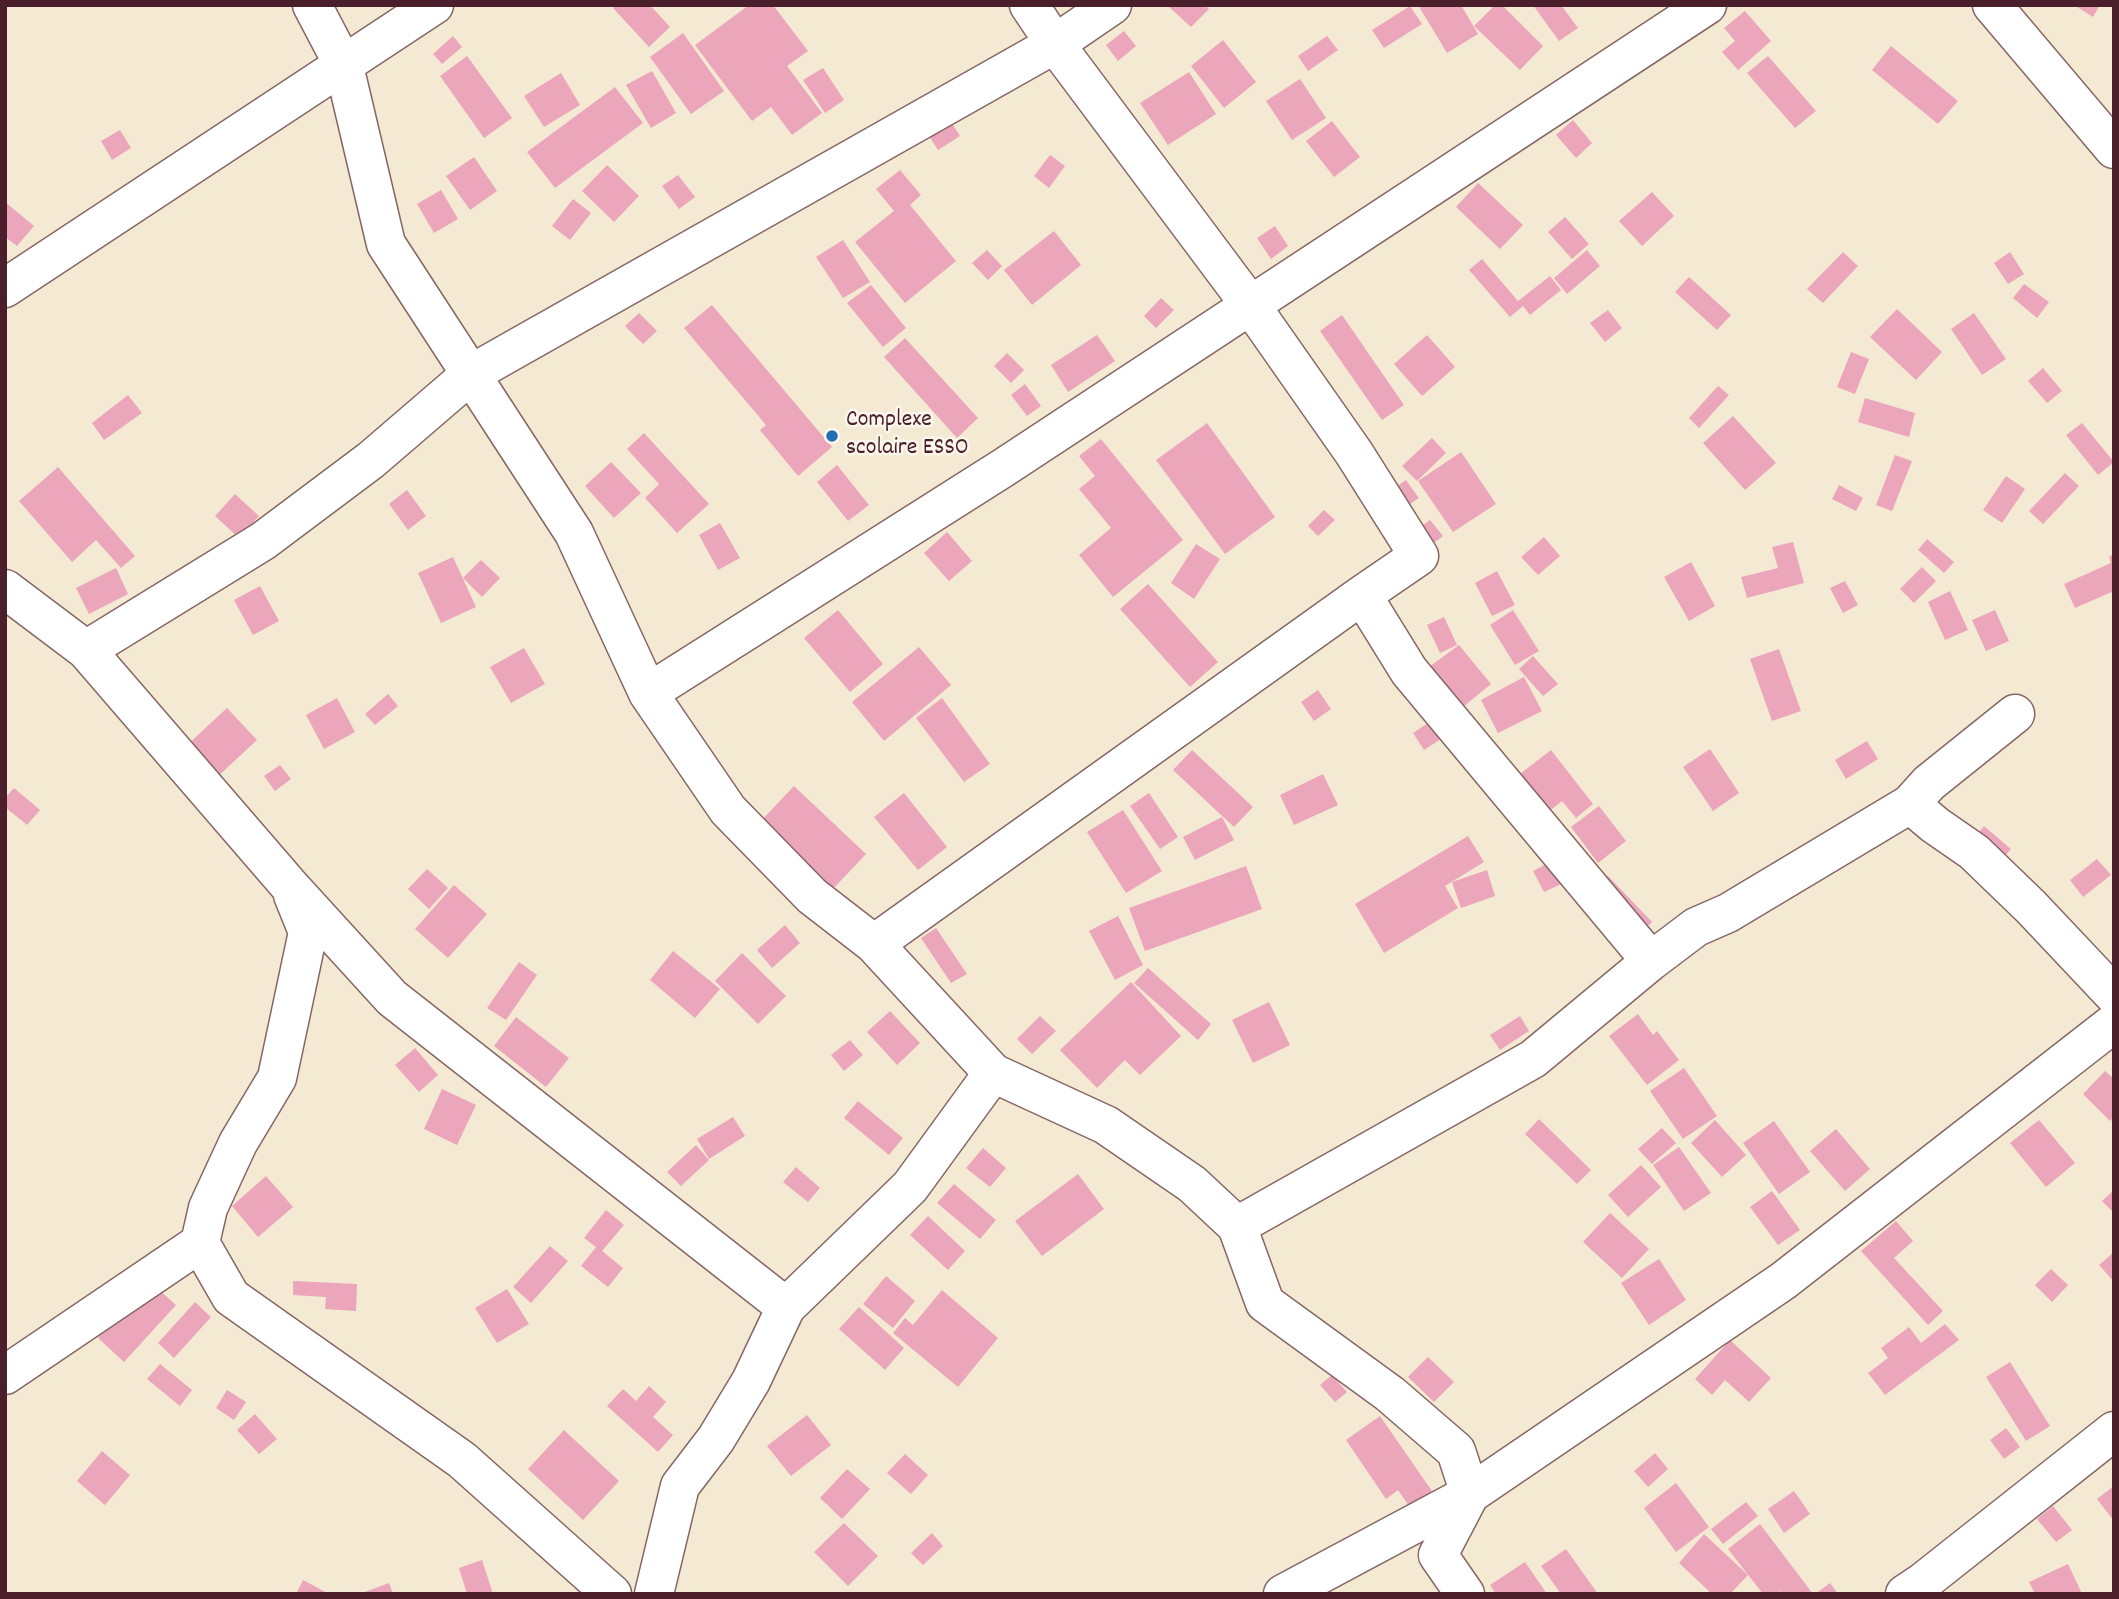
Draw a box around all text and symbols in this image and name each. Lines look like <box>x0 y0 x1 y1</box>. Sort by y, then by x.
place label: Complexe scolaire ESSO <box>846 408 969 464</box>
marker: Complexe scolaire ESSO <box>824 428 840 444</box>

